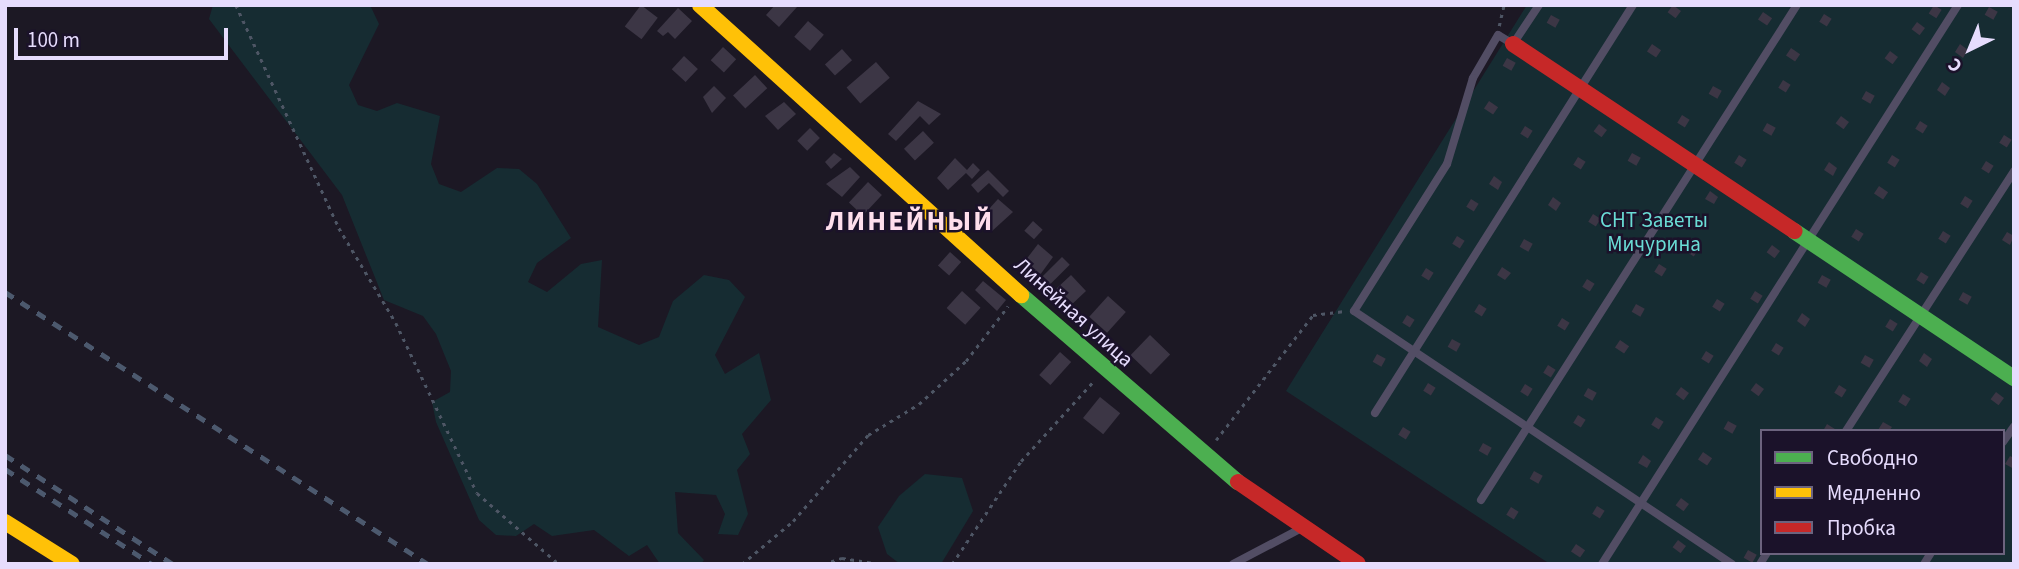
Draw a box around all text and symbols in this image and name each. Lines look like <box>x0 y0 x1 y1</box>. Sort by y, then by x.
scale bar <box>18 14 231 58</box>
north arrow <box>1935 14 2005 84</box>
text: 100 m <box>27 25 80 55</box>
text: С <box>1942 51 1969 78</box>
district label: ЛИНЕЙНЫЙ <box>827 204 993 238</box>
park label: СНТ Заветы Мичурина <box>1600 207 1708 257</box>
street label: Линейная улица <box>1009 252 1139 372</box>
legend <box>1760 429 2005 555</box>
text: Свободно <box>1827 443 1918 473</box>
text: Медленно <box>1827 478 1921 508</box>
text: Пробка <box>1827 513 1896 543</box>

